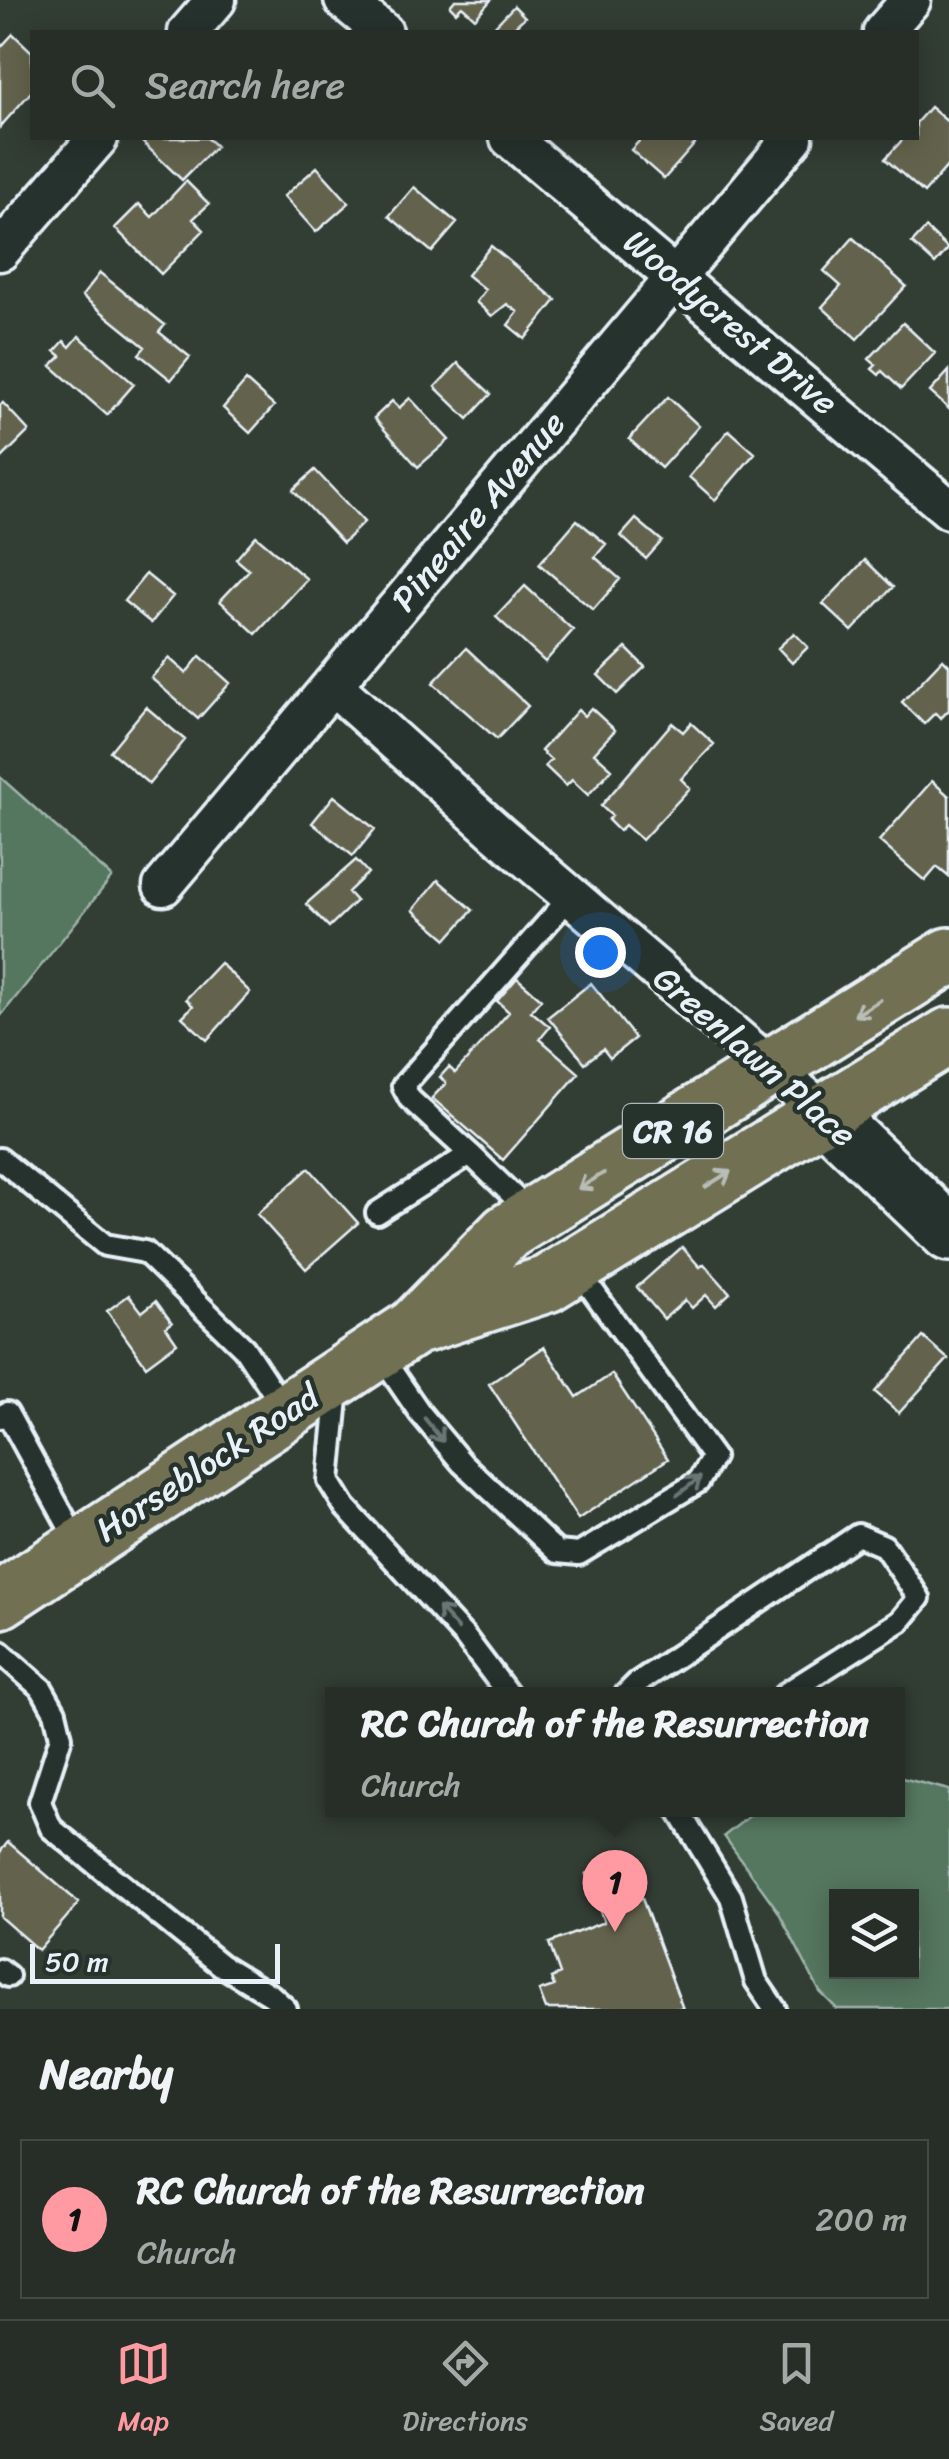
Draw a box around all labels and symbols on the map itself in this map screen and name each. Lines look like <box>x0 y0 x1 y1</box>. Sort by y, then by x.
street label: Woodycrest Drive <box>609 213 853 431</box>
street label: Pineaire Avenue <box>374 396 582 626</box>
your location <box>575 927 626 978</box>
street label: Greenlawn Place <box>638 949 872 1163</box>
one-way arrow <box>853 998 882 1019</box>
road number: CR 16 <box>623 1104 723 1158</box>
one-way arrow <box>703 1169 731 1189</box>
one-way arrow <box>578 1170 606 1191</box>
street label: Horseblock Road <box>82 1366 334 1559</box>
one-way arrow <box>423 1417 445 1443</box>
one-way arrow <box>675 1475 701 1497</box>
one-way arrow <box>437 1606 460 1631</box>
pin: 1 <box>582 1850 648 1932</box>
scale bar <box>30 1939 280 1984</box>

